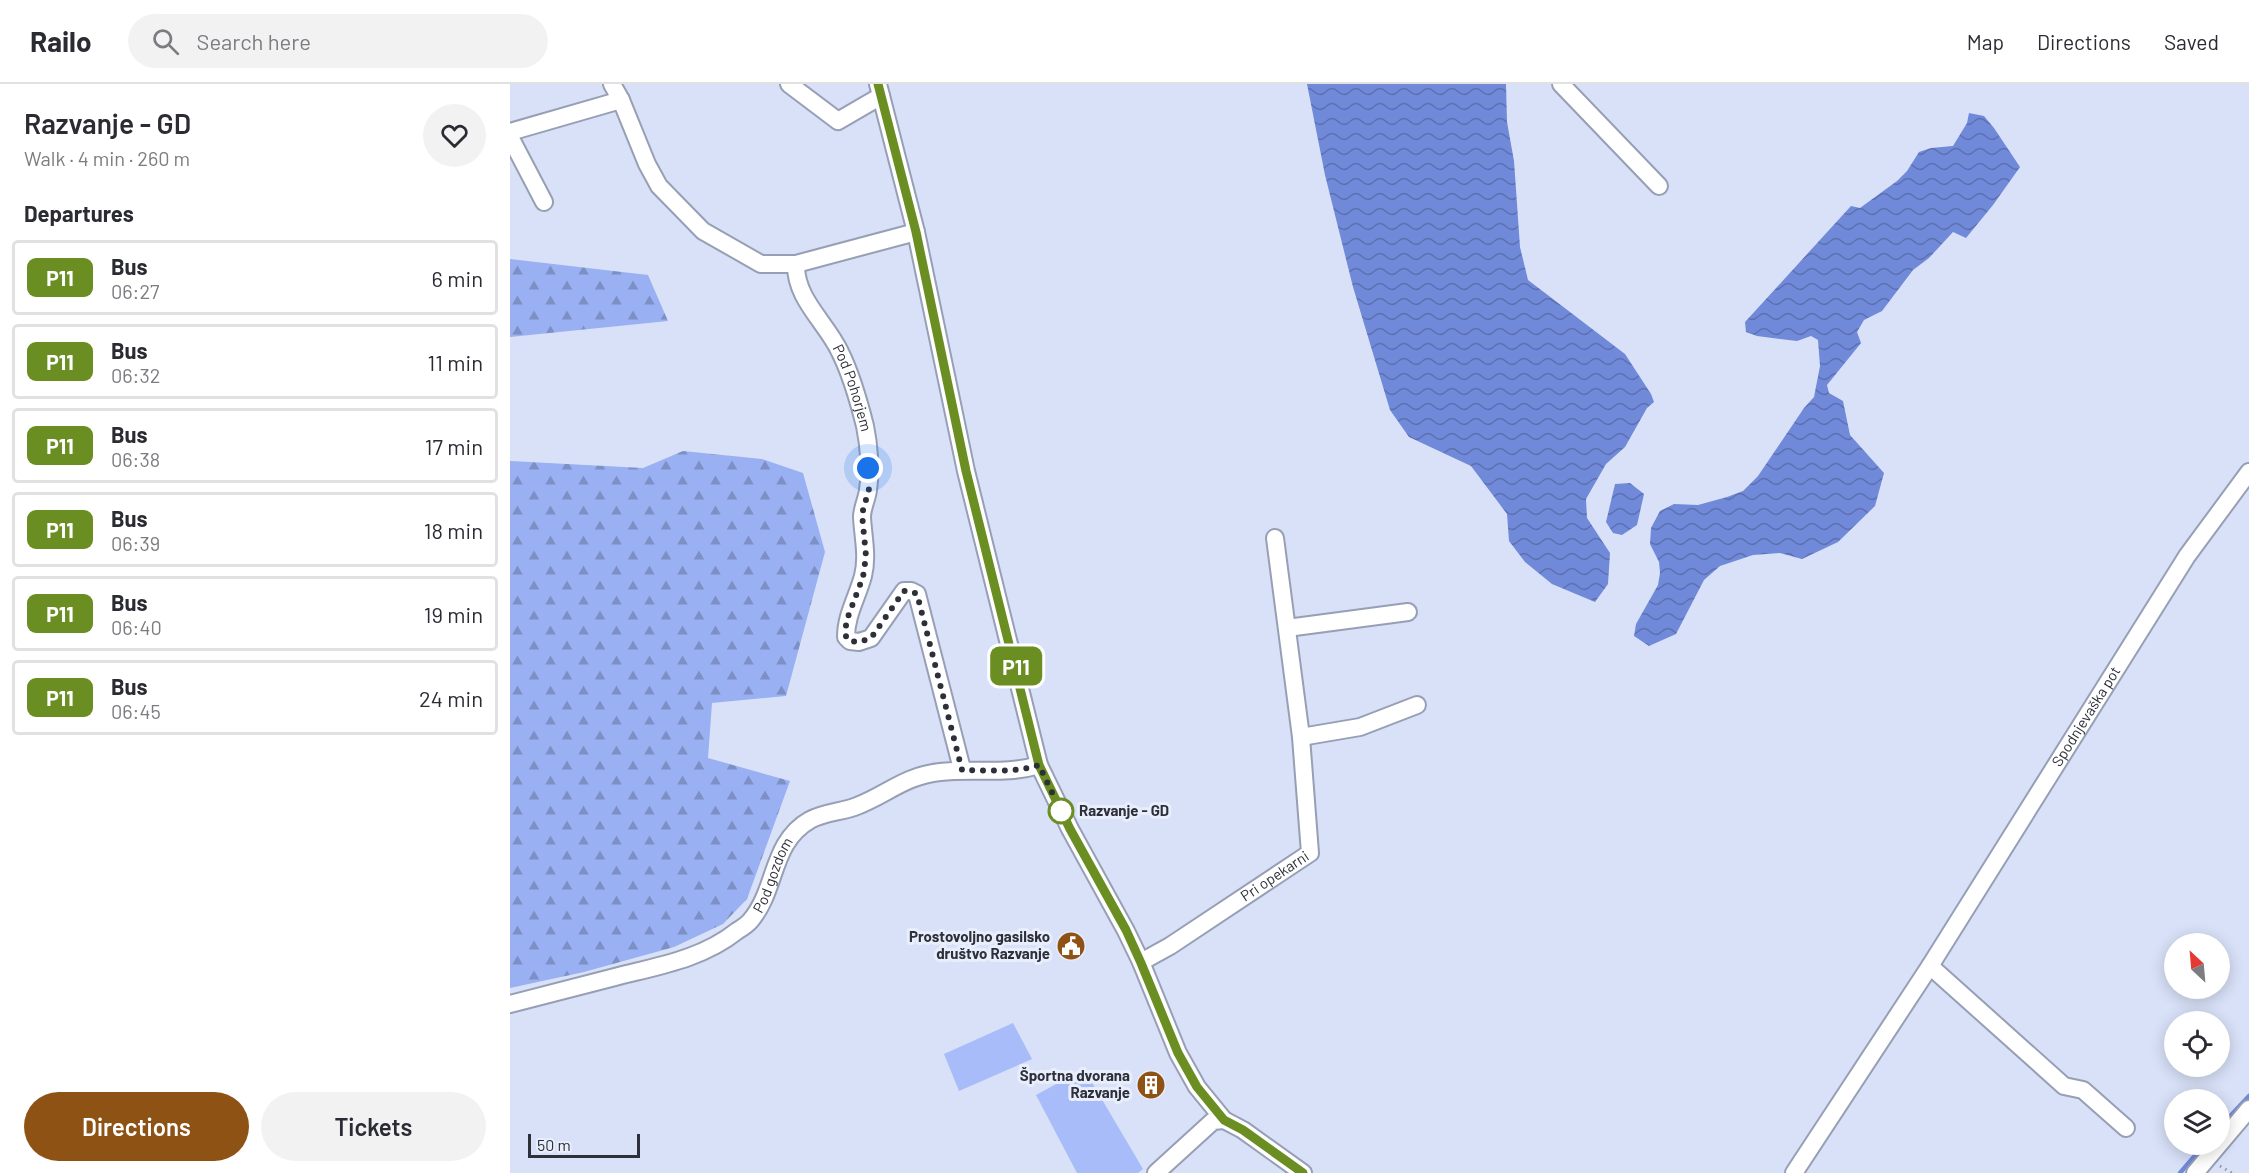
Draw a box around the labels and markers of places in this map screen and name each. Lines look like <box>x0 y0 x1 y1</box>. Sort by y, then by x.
marker: Razvanje - GD <box>1048 798 1074 824</box>
place label: Razvanje - GD <box>1079 801 1169 819</box>
place label: Prostovoljno gasilsko društvo Razvanje <box>909 927 1050 962</box>
public building icon: Prostovoljno gasilsko društvo Razvanje <box>1055 930 1087 962</box>
place label: Športna dvorana Razvanje <box>1020 1066 1130 1101</box>
building icon: Športna dvorana Razvanje <box>1135 1069 1167 1101</box>

